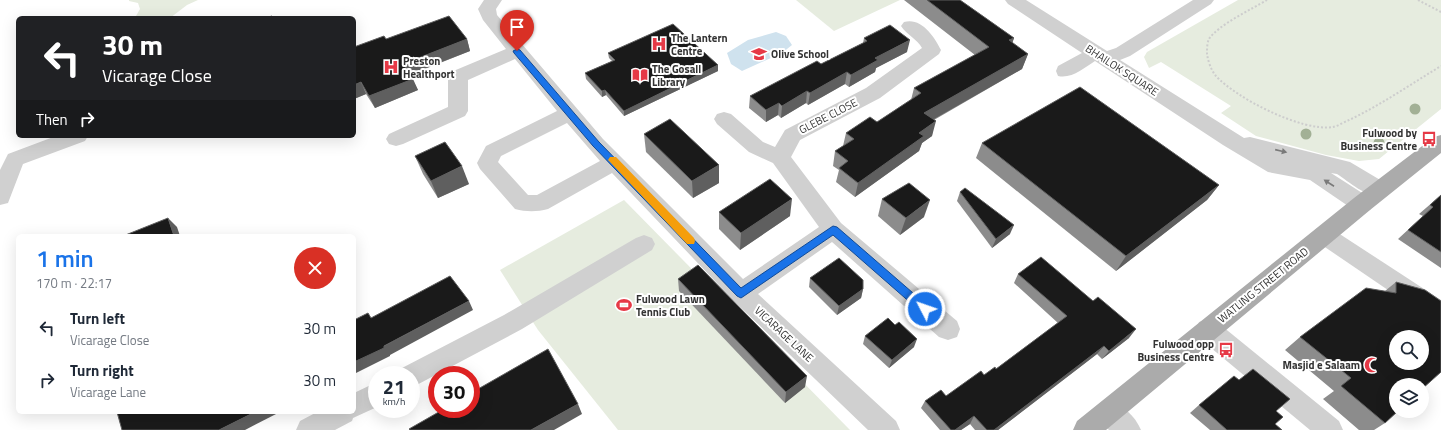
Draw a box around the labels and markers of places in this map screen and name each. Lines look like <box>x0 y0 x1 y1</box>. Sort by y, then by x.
pin <box>500 10 534 51</box>
place label: The Lantern Centre <box>671 30 728 59</box>
hospital icon: The Lantern Centre <box>650 35 668 53</box>
school or university icon: Olive School <box>750 45 768 63</box>
place label: Olive School <box>771 46 829 62</box>
place label: Preston Healthport <box>403 53 455 82</box>
hospital icon: Preston Healthport <box>382 58 400 76</box>
place label: The Gosall Library <box>652 61 701 90</box>
library icon: The Gosall Library <box>631 66 649 84</box>
place label: Fulwood by Business Centre <box>1340 125 1417 154</box>
bus stop icon: Fulwood by Business Centre <box>1420 130 1438 148</box>
place label: Fulwood Lawn Tennis Club <box>636 291 705 320</box>
sports icon: Fulwood Lawn Tennis Club <box>615 296 633 314</box>
place label: Fulwood opp Business Centre <box>1137 336 1214 365</box>
bus stop icon: Fulwood opp Business Centre <box>1217 341 1235 359</box>
mosque icon: Masjid e Salaam <box>1363 356 1381 374</box>
place label: Masjid e Salaam <box>1283 357 1360 373</box>

